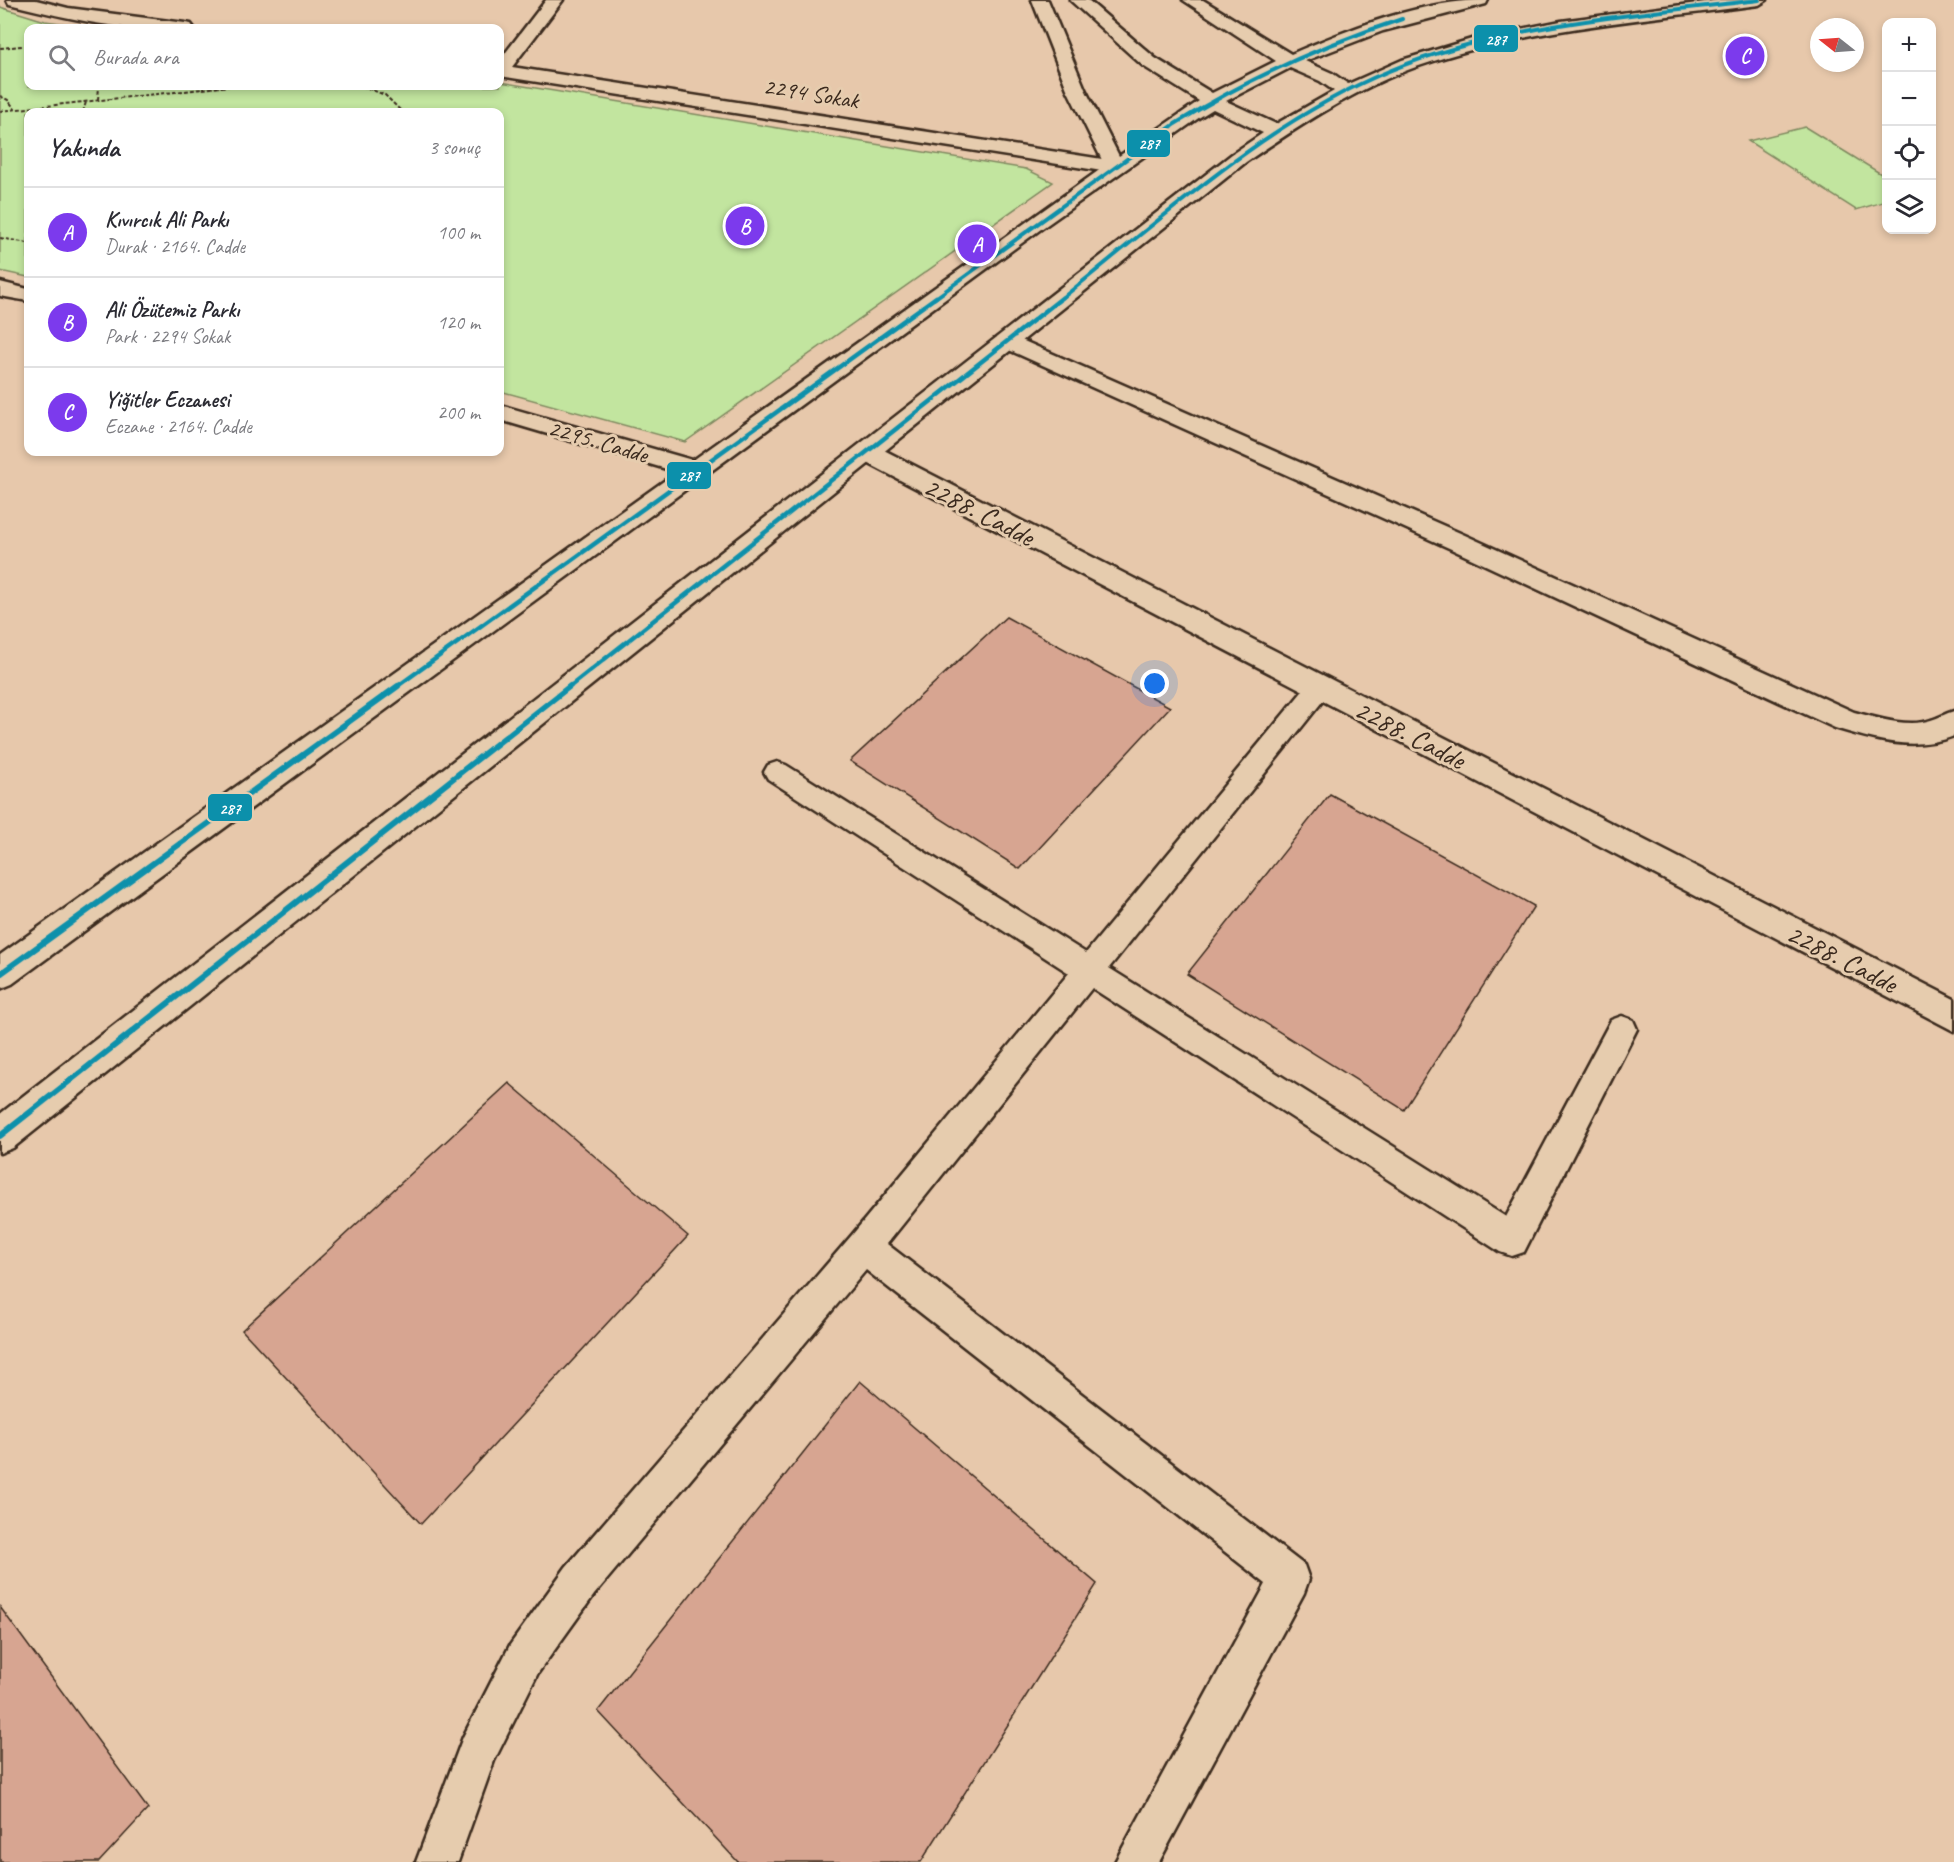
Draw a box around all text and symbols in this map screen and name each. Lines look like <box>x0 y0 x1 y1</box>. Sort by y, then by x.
north arrow <box>1810 18 1864 72</box>
map controls <box>1882 18 1936 234</box>
button: + <box>1882 18 1936 72</box>
search box <box>24 24 504 90</box>
line badge: 287 <box>1473 24 1519 53</box>
text: 287 <box>1485 30 1509 50</box>
pin: C <box>1726 34 1764 78</box>
icon: search <box>45 41 78 74</box>
text: Burada ara <box>93 43 179 71</box>
street label: 2294 Sokak <box>761 71 863 116</box>
button: − <box>1882 72 1936 126</box>
button: locate <box>1882 126 1936 180</box>
line badge: 287 <box>1126 129 1171 158</box>
text: Yakında <box>48 131 119 164</box>
text: 287 <box>1138 134 1162 154</box>
text: 3 sonuç <box>429 135 480 160</box>
button: layers <box>1882 180 1936 234</box>
pin: B <box>726 204 764 248</box>
text: Kıvırcık Ali Parkı <box>105 206 228 234</box>
text: A <box>62 220 73 245</box>
text: 100 m <box>437 220 480 245</box>
pin: A <box>958 222 996 266</box>
text: Durak · 2164. Cadde <box>105 234 245 259</box>
text: Ali Özütemiz Parkı <box>105 296 239 324</box>
text: B <box>62 310 73 335</box>
text: 120 m <box>437 310 480 335</box>
text: Park · 2294 Sokak <box>105 324 230 349</box>
text: Yiğitler Eczanesi <box>105 386 230 414</box>
text: C <box>63 400 72 425</box>
text: 200 m <box>437 400 480 425</box>
street label: 2295. Cadde <box>545 412 653 470</box>
text: Eczane · 2164. Cadde <box>105 414 252 439</box>
line badge: 287 <box>666 461 712 490</box>
text: 287 <box>678 466 702 486</box>
street label: 2288. Cadde <box>918 468 1042 555</box>
your location <box>1140 669 1169 698</box>
street label: 2288. Cadde <box>1349 691 1473 778</box>
line badge: 287 <box>207 793 253 822</box>
text: 287 <box>219 799 243 819</box>
street label: 2288. Cadde <box>1781 915 1905 1002</box>

